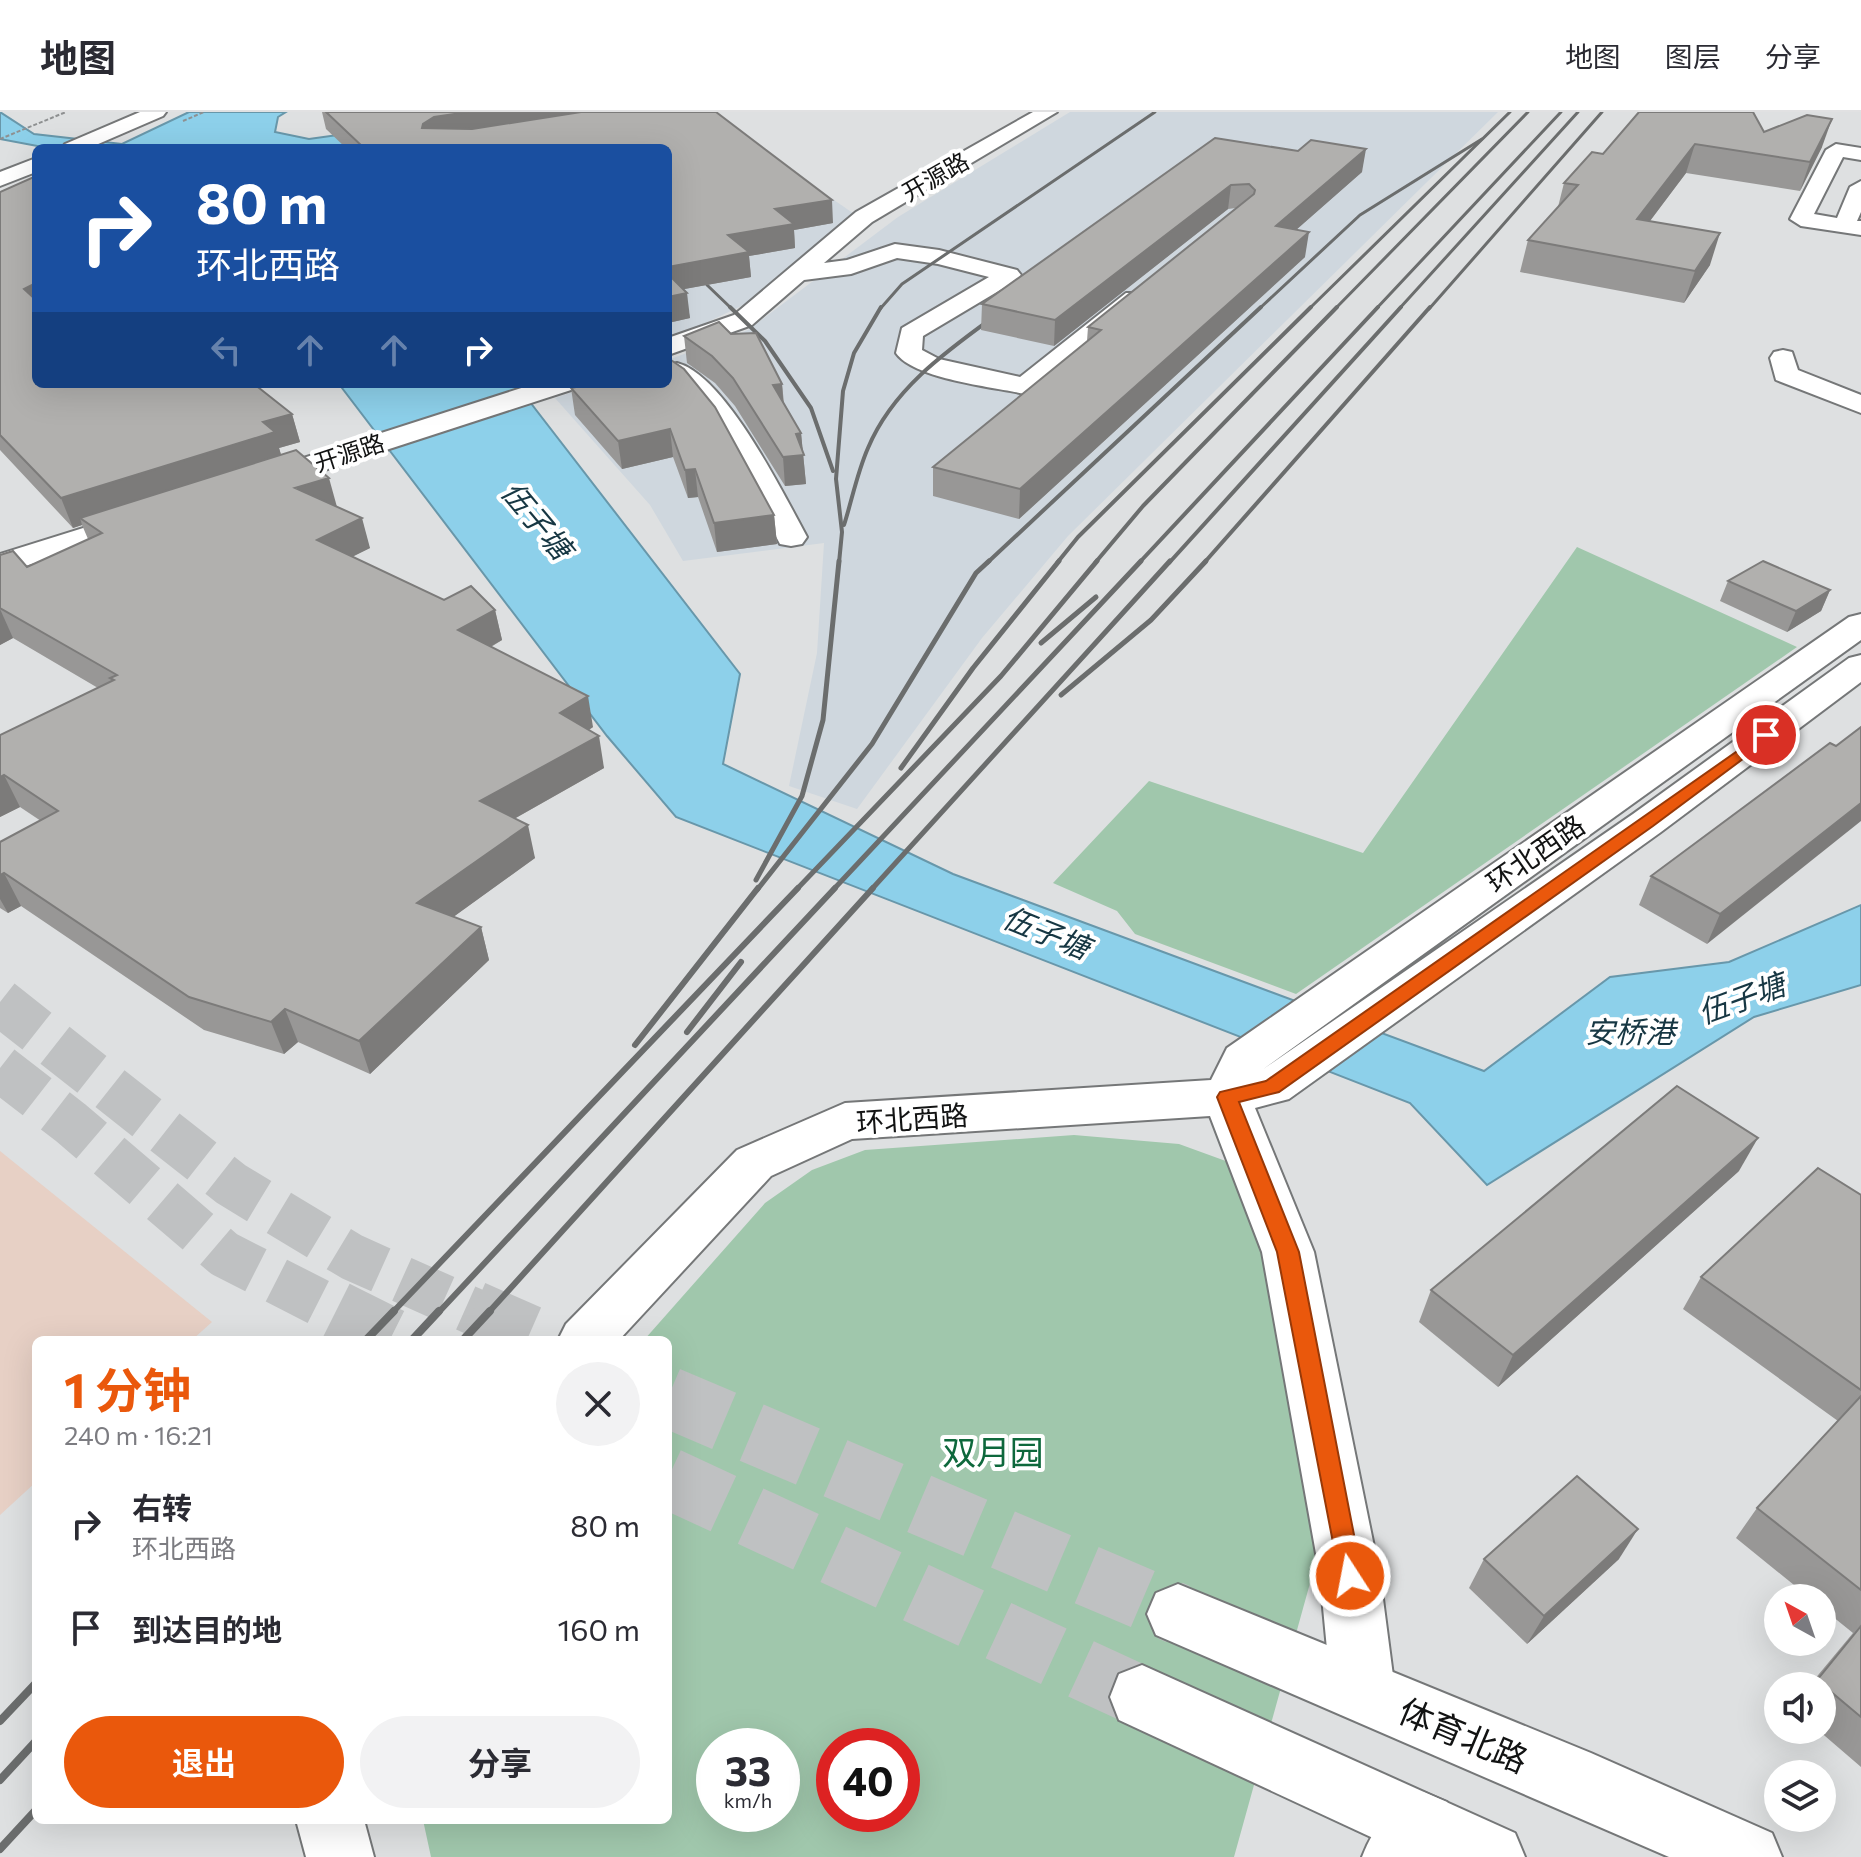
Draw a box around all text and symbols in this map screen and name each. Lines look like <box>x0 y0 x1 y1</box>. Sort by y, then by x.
text: 地图 <box>40 33 116 80</box>
text: 地图 <box>1565 39 1621 73</box>
text: 图层 <box>1665 39 1721 73</box>
text: 分享 <box>1765 39 1821 73</box>
street label: 开源路 <box>897 145 973 207</box>
text: 80 m <box>196 167 327 236</box>
icon: right <box>64 176 168 280</box>
text: 环北西路 <box>196 241 340 285</box>
icon: left <box>204 328 248 372</box>
icon: ahead <box>288 328 332 372</box>
icon: ahead <box>372 328 416 372</box>
icon: right <box>456 328 500 372</box>
street label: 开源路 <box>310 427 388 477</box>
water label: 伍子塘 <box>495 473 584 569</box>
pin <box>1732 701 1800 769</box>
icon: arrive <box>1744 713 1788 757</box>
street label: 环北西路 <box>1479 807 1591 899</box>
water label: 伍子塘 <box>998 897 1100 967</box>
water label: 伍子塘 <box>1692 963 1794 1030</box>
water label: 安桥港 <box>1585 1012 1679 1049</box>
street label: 环北西路 <box>855 1097 969 1139</box>
text: 1 分钟 <box>64 1359 191 1418</box>
button: close <box>556 1362 640 1446</box>
text: 240 m · 16:21 <box>64 1419 213 1450</box>
park label: 双月园 <box>942 1430 1044 1472</box>
text: 右转 <box>132 1488 192 1525</box>
icon: right <box>64 1502 108 1546</box>
text: 80 m <box>570 1506 640 1543</box>
text: 环北西路 <box>132 1532 236 1563</box>
position arrow <box>1308 1534 1392 1618</box>
north arrow <box>1764 1584 1836 1656</box>
map controls <box>1764 1584 1836 1832</box>
icon: arrive <box>64 1606 108 1650</box>
text: 到达目的地 <box>132 1610 282 1647</box>
text: 160 m <box>557 1610 640 1647</box>
button: sound <box>1764 1672 1836 1744</box>
street label: 体育北路 <box>1393 1688 1535 1780</box>
button: 退出 <box>64 1716 344 1808</box>
button: 分享 <box>360 1716 640 1808</box>
speed limit sign: 40 <box>816 1728 920 1832</box>
text: 33 <box>725 1745 771 1794</box>
button: layers <box>1764 1760 1836 1832</box>
text: km/h <box>724 1788 772 1812</box>

